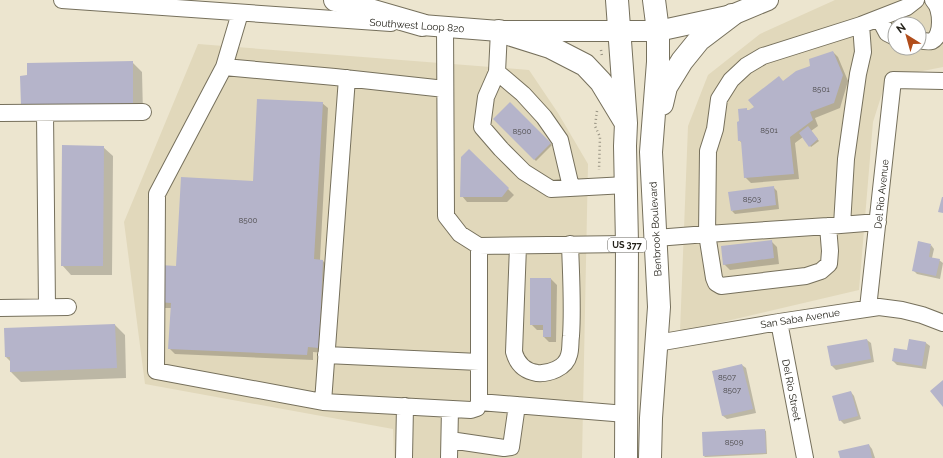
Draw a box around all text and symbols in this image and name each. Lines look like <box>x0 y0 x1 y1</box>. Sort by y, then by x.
north arrow <box>887 16 927 56</box>
street label: Southwest Loop 820 <box>369 17 465 34</box>
text: N <box>894 21 909 36</box>
house number: 8501 <box>812 84 830 94</box>
house number: 8501 <box>760 125 778 135</box>
house number: 8500 <box>513 126 532 136</box>
street label: Del Rio Avenue <box>872 159 891 229</box>
street label: Benbrook Boulevard <box>648 181 663 277</box>
house number: 8503 <box>743 194 761 204</box>
house number: 8500 <box>239 215 258 225</box>
road number: US 377 <box>608 238 646 252</box>
street label: San Saba Avenue <box>760 307 841 330</box>
street label: Del Rio Street <box>780 358 803 423</box>
house number: 8507 <box>718 372 737 382</box>
house number: 8507 <box>723 385 742 395</box>
house number: 8509 <box>725 437 744 447</box>

